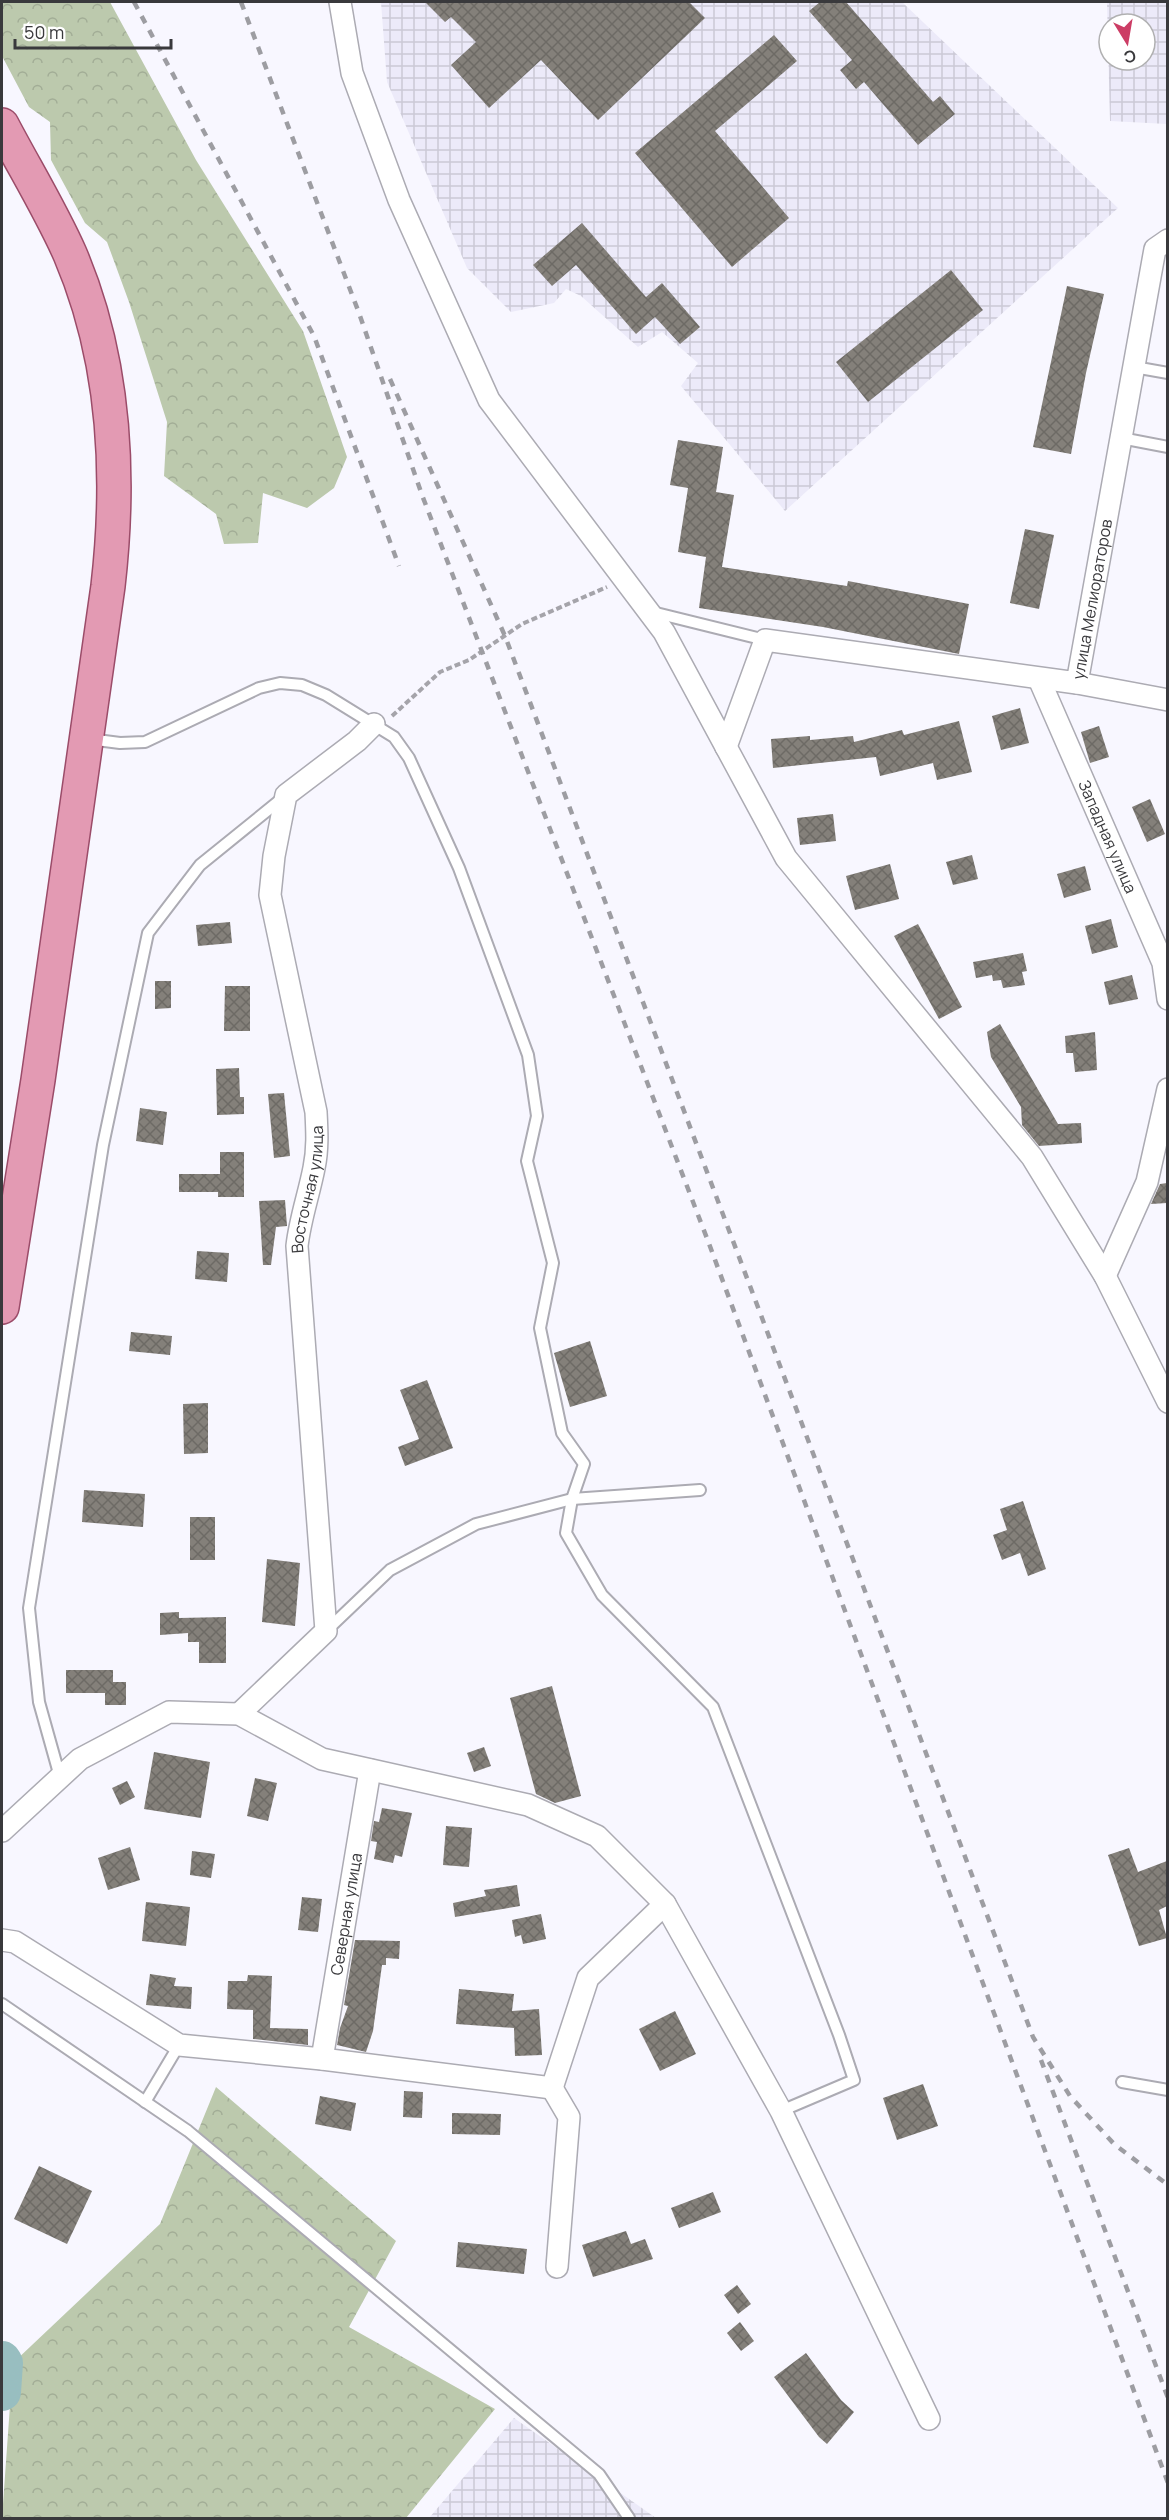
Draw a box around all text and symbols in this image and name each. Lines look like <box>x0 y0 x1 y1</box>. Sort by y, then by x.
scale bar <box>15 12 171 50</box>
north arrow <box>1097 12 1157 72</box>
text: 50 m <box>24 20 64 44</box>
text: С <box>1122 45 1138 69</box>
street label: улица Мелиораторов <box>1067 517 1117 681</box>
street label: Западная улица <box>1073 776 1142 897</box>
street label: Восточная улица <box>286 1125 328 1254</box>
street label: Северная улица <box>325 1851 367 1977</box>

